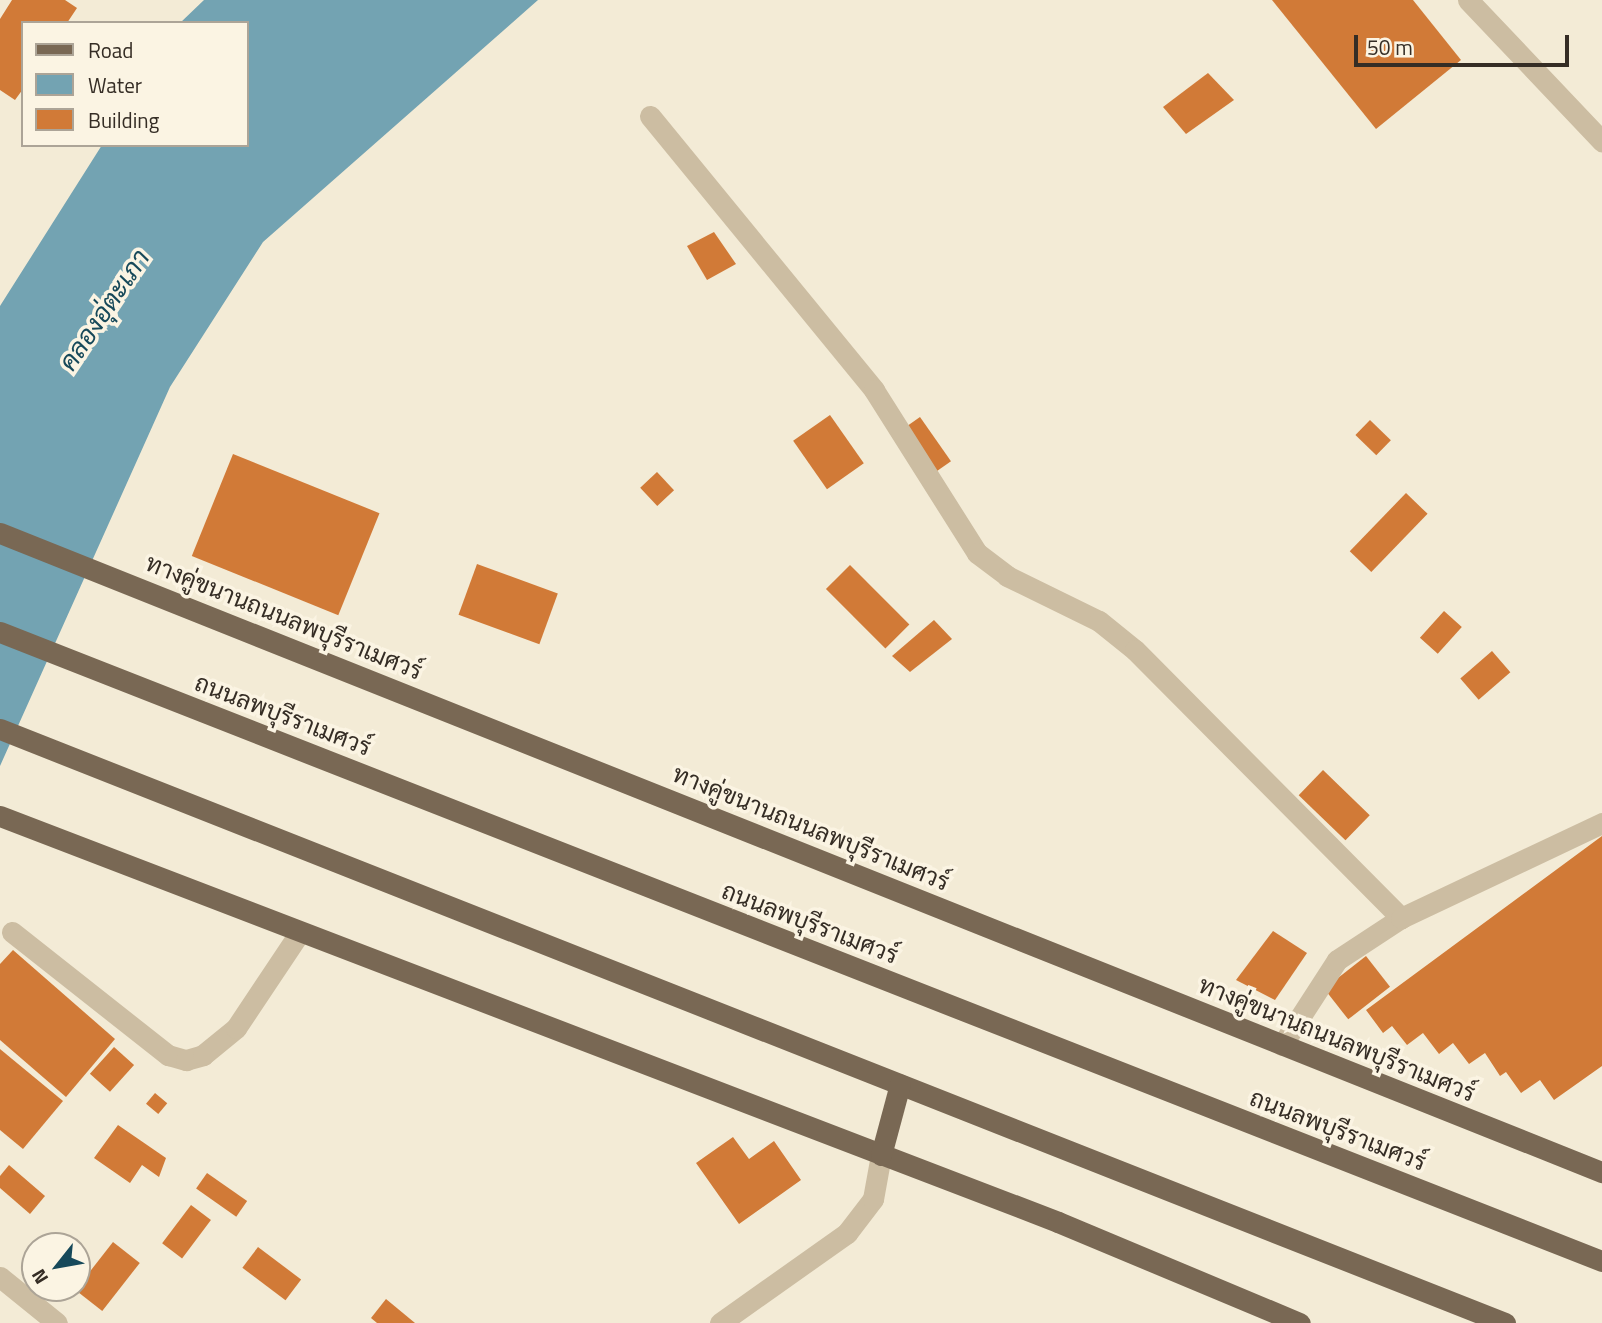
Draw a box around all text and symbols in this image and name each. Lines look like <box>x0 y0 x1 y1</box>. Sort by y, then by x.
legend <box>21 21 248 147</box>
scale bar <box>1357 21 1572 65</box>
text: 50 m <box>1367 31 1413 63</box>
text: Road <box>88 34 133 66</box>
text: Water <box>88 69 142 101</box>
text: Building <box>88 104 159 136</box>
water label: คลองอุ่ตะเภา <box>52 243 156 377</box>
street label: ทางคู่ขนานถนนลพบุรีราเมศวร์ <box>141 548 427 686</box>
street label: ถนนลพบุรีราเมศวร์ <box>191 668 375 762</box>
street label: ทางคู่ขนานถนนลพบุรีราเมศวร์ <box>668 759 954 897</box>
street label: ถนนลพบุรีราเมศวร์ <box>718 876 902 970</box>
street label: ทางคู่ขนานถนนลพบุรีราเมศวร์ <box>1194 970 1480 1108</box>
street label: ถนนลพบุรีราเมศวร์ <box>1246 1083 1430 1177</box>
north arrow <box>21 1232 91 1302</box>
text: N <box>23 1264 55 1290</box>

